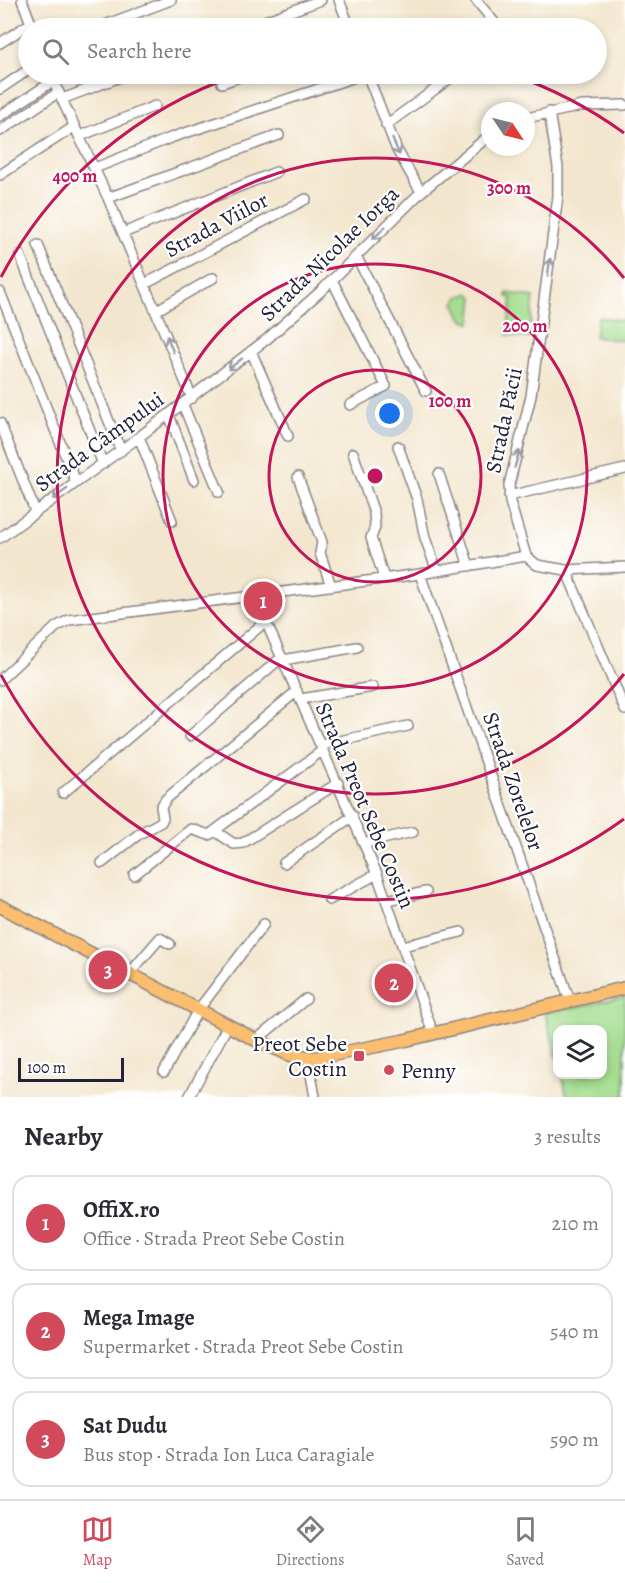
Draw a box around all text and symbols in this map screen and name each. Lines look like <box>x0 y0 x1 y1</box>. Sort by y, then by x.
search box <box>18 18 607 84</box>
icon: search <box>39 35 72 68</box>
text: Search here <box>87 36 192 66</box>
north arrow <box>481 102 535 156</box>
one-way arrow <box>391 138 402 156</box>
text: 400 m <box>53 164 97 188</box>
text: 300 m <box>487 176 531 200</box>
street label: Strada Nicolae Iorga <box>253 179 407 328</box>
street label: Strada Viilor <box>159 185 274 265</box>
one-way arrow <box>372 226 387 241</box>
one-way arrow <box>543 257 554 277</box>
text: 200 m <box>502 314 548 338</box>
one-way arrow <box>164 335 175 353</box>
one-way arrow <box>227 358 243 371</box>
street label: Strada Păcii <box>478 365 530 476</box>
street label: Strada Câmpului <box>29 385 170 499</box>
text: 100 m <box>429 389 471 413</box>
your location <box>375 399 404 428</box>
one-way arrow <box>511 450 523 469</box>
centre of rings <box>365 466 385 486</box>
one-way arrow <box>52 488 68 500</box>
pin: 1 <box>244 578 282 624</box>
street label: Strada Preot Sebe Costin <box>308 698 422 913</box>
street label: Strada Zorelelor <box>475 708 551 855</box>
pin: 3 <box>88 948 128 992</box>
pin: 2 <box>374 960 414 1006</box>
map controls <box>553 1025 607 1079</box>
button: layers <box>553 1025 607 1079</box>
place label: Preot Sebe Costin <box>252 1029 347 1084</box>
marker: Preot Sebe Costin <box>352 1049 366 1063</box>
scale bar <box>18 1055 124 1082</box>
place label: Penny <box>401 1056 456 1086</box>
text: 100 m <box>27 1057 66 1079</box>
marker: Penny <box>382 1063 396 1077</box>
text: Nearby <box>24 1119 103 1154</box>
text: 3 results <box>534 1123 601 1150</box>
text: OffiX.ro <box>83 1195 160 1225</box>
text: 1 <box>42 1210 49 1237</box>
text: 210 m <box>551 1210 599 1237</box>
text: Office · Strada Preot Sebe Costin <box>83 1225 345 1252</box>
text: Mega Image <box>83 1303 195 1333</box>
text: 2 <box>41 1318 50 1345</box>
text: 540 m <box>550 1318 599 1345</box>
text: Supermarket · Strada Preot Sebe Costin <box>83 1333 404 1360</box>
text: Sat Dudu <box>83 1411 167 1441</box>
text: 3 <box>41 1426 50 1453</box>
text: 590 m <box>550 1426 599 1453</box>
text: Bus stop · Strada Ion Luca Caragiale <box>83 1441 374 1468</box>
tab: Map <box>81 1513 114 1571</box>
tab: Directions <box>276 1513 344 1571</box>
tab: Saved <box>506 1513 544 1571</box>

